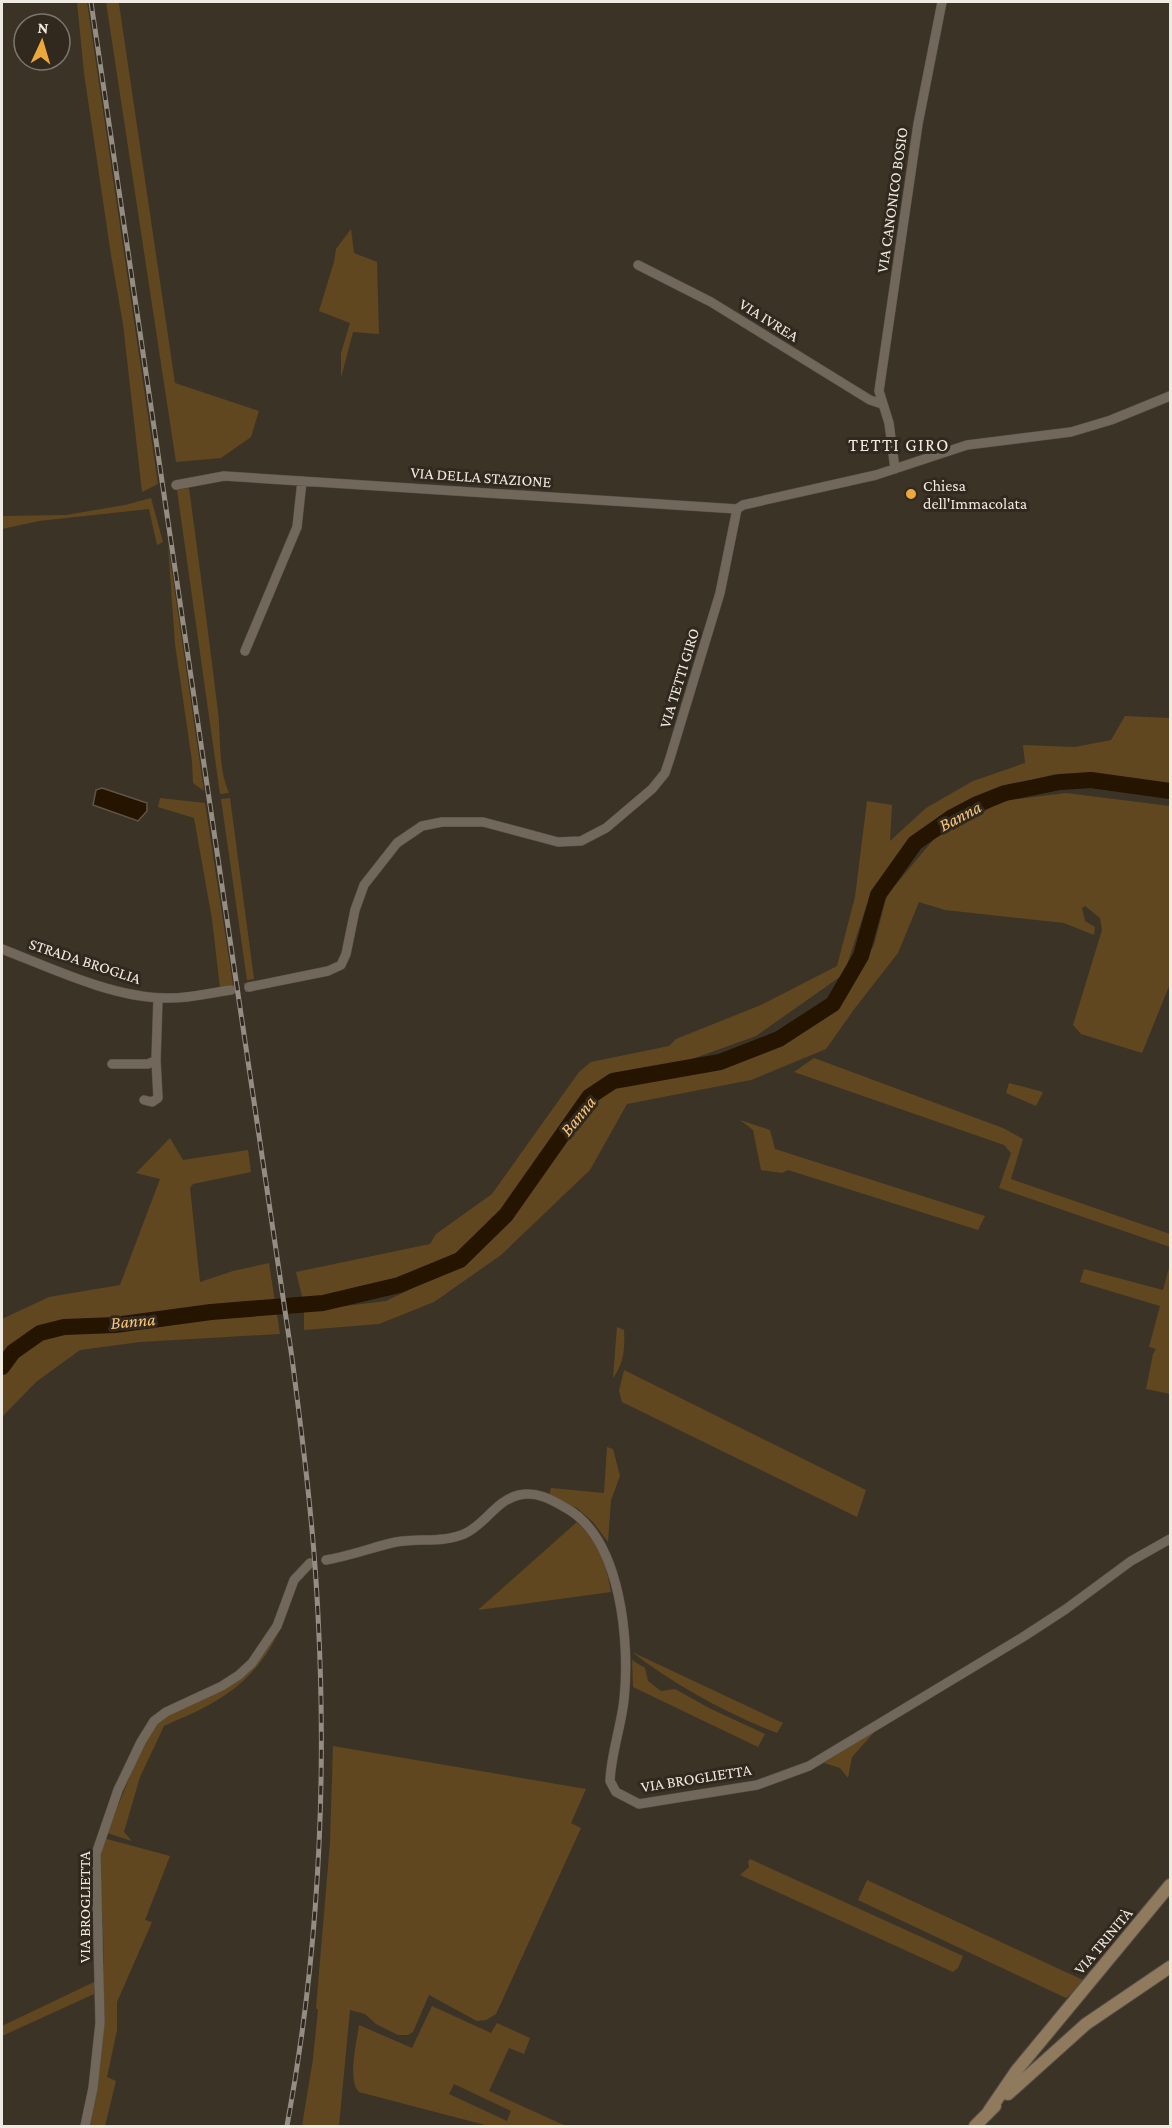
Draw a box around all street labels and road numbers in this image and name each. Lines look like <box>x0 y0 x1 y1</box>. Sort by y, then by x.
street label: VIA CANONICO BOSIO <box>873 126 911 274</box>
street label: VIA IVREA <box>736 295 803 345</box>
street label: VIA DELLA STAZIONE <box>410 464 552 490</box>
street label: VIA TETTI GIRO <box>656 626 702 730</box>
street label: STRADA BROGLIA <box>27 935 144 987</box>
street label: VIA BROGLIETTA <box>639 1761 753 1795</box>
street label: VIA BROGLIETTA <box>76 1850 93 1963</box>
street label: VIA TRINITÀ <box>1070 1904 1136 1978</box>

